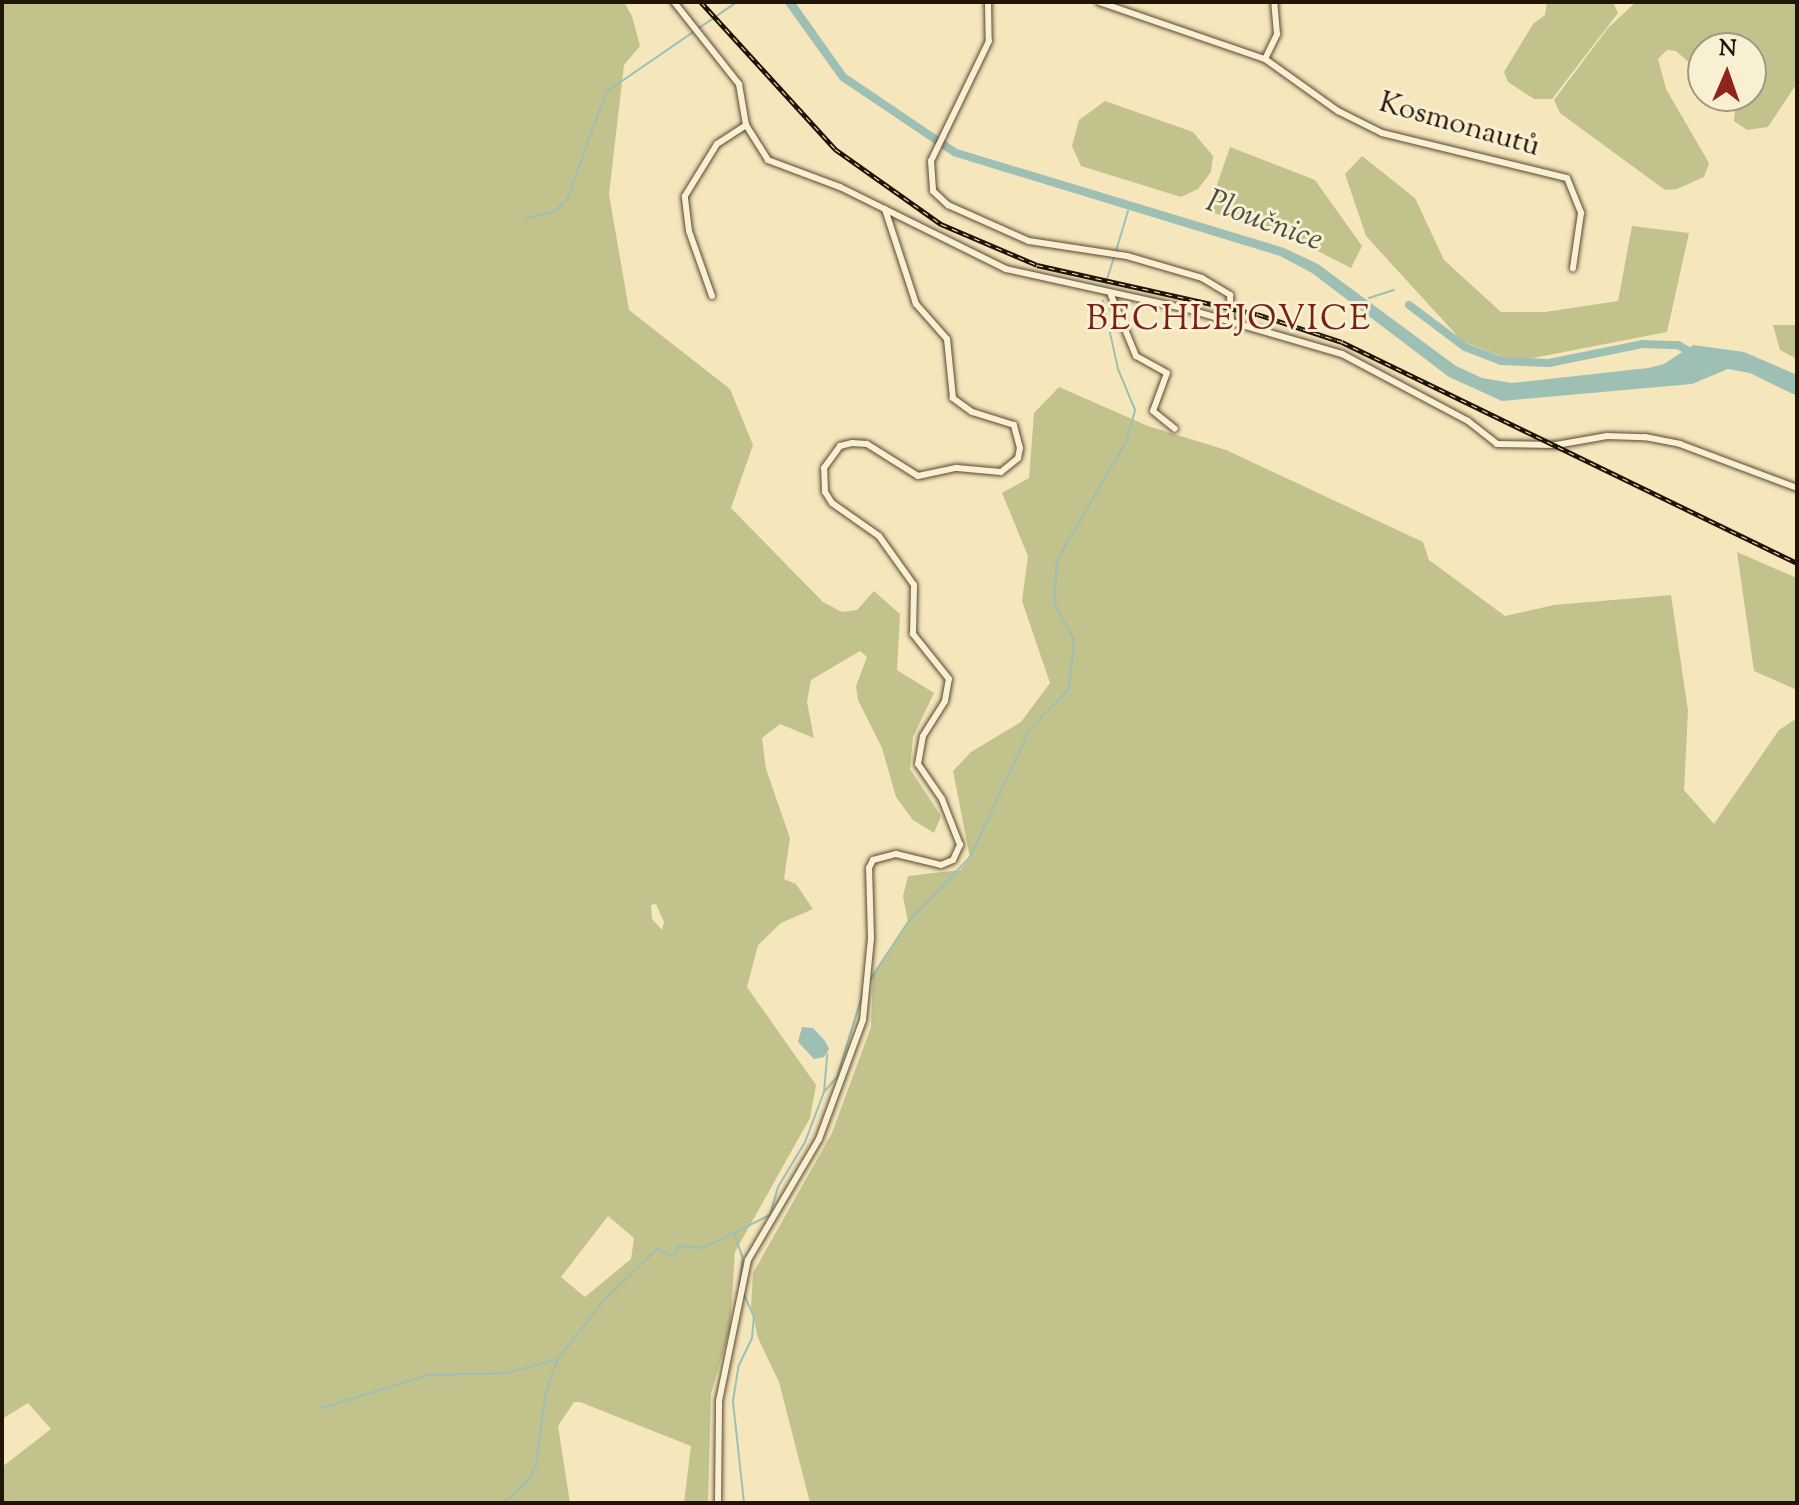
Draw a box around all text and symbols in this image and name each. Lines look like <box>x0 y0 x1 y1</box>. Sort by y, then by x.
north arrow <box>1687 32 1767 112</box>
text: N <box>1718 34 1737 66</box>
street label: Kosmonautů <box>1375 86 1543 166</box>
water label: Ploučnice <box>1201 183 1327 261</box>
district label: BECHLEJOVICE <box>1086 301 1372 341</box>

